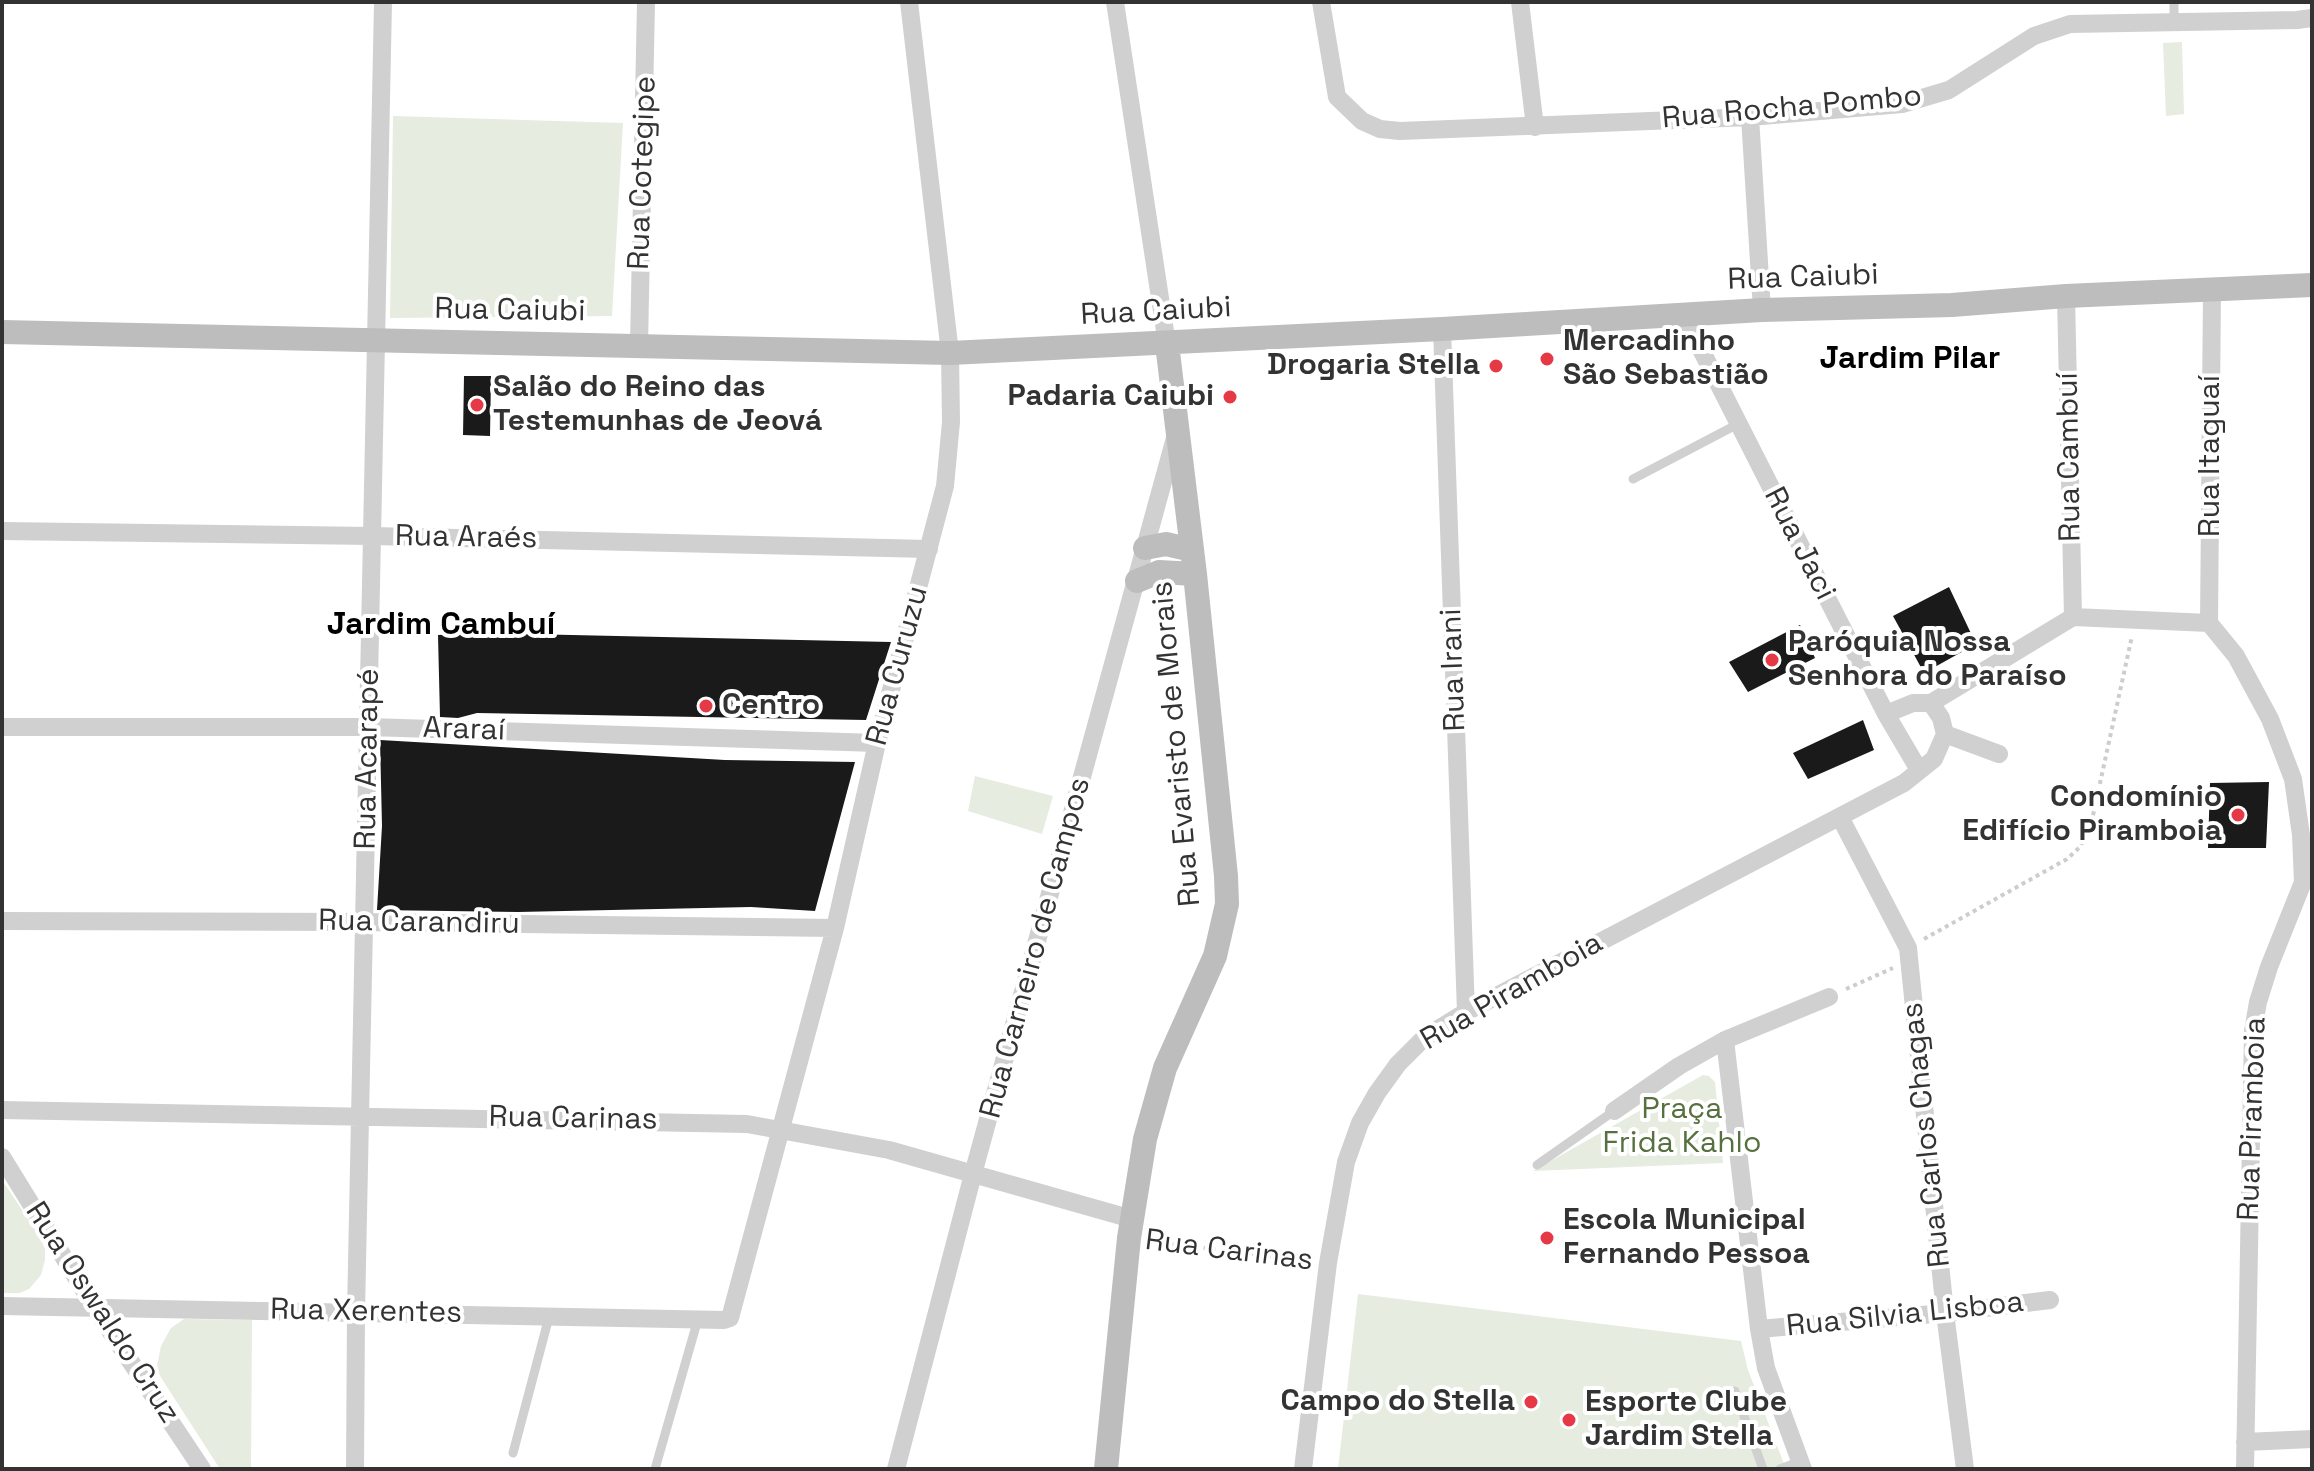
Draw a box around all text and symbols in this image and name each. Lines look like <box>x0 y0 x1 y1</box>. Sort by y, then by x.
street label: Rua Cotegipe <box>622 75 664 271</box>
street label: Rua Rocha Pombo <box>1661 79 1923 137</box>
street label: Rua Caiubi <box>1727 257 1879 299</box>
street label: Rua Caiubi <box>1080 290 1232 334</box>
street label: Rua Caiubi <box>434 292 586 330</box>
place label: Mercadinho São Sebastião <box>1563 324 1769 394</box>
district label: Jardim Pilar <box>1820 340 2000 378</box>
place label: Drogaria Stella <box>1267 348 1480 384</box>
marker: Mercadinho São Sebastião <box>1538 350 1556 368</box>
marker: Drogaria Stella <box>1487 357 1505 375</box>
place label: Salão do Reino das Testemunhas de Jeová <box>493 370 822 440</box>
street label: Rua Cambuí <box>2051 372 2089 542</box>
street label: Rua Itaguaí <box>2193 375 2229 537</box>
place label: Padaria Caiubi <box>1008 379 1214 415</box>
marker: Padaria Caiubi <box>1221 388 1239 406</box>
marker: Salão do Reino das Testemunhas de Jeová <box>468 396 486 414</box>
street label: Rua Jaci <box>1755 482 1843 606</box>
street label: Rua Araés <box>395 519 537 557</box>
street label: Rua Evaristo de Morais <box>1145 580 1209 908</box>
street label: Rua Curuzu <box>859 582 937 750</box>
district label: Jardim Cambuí <box>327 606 555 644</box>
street label: Rua Irani <box>1434 608 1474 732</box>
place label: Paróquia Nossa Senhora do Paraíso <box>1788 625 2066 696</box>
marker: Paróquia Nossa Senhora do Paraíso <box>1763 651 1781 669</box>
street label: Rua Acarapé <box>348 668 388 850</box>
place label: Centro <box>722 688 820 724</box>
marker: Centro <box>697 697 715 715</box>
street label: Araraí <box>422 711 506 749</box>
street label: Rua Carneiro de Campos <box>973 774 1099 1122</box>
place label: Condomínio Edifício Piramboia <box>1962 780 2222 850</box>
marker: Condomínio Edifício Piramboia <box>2229 806 2247 824</box>
street label: Rua Carandiru <box>318 903 520 943</box>
street label: Rua Piramboia <box>1415 925 1609 1059</box>
street label: Rua Carlos Chagas <box>1895 1001 1959 1269</box>
street label: Rua Piramboia <box>2231 1016 2275 1222</box>
park label: Praça Frida Kahlo <box>1603 1092 1761 1162</box>
street label: Rua Carinas <box>488 1100 658 1138</box>
street label: Rua Oswaldo Cruz <box>17 1196 187 1430</box>
place label: Escola Municipal Fernando Pessoa <box>1563 1203 1810 1274</box>
street label: Rua Carinas <box>1143 1223 1315 1279</box>
marker: Escola Municipal Fernando Pessoa <box>1538 1229 1556 1247</box>
street label: Rua Silvia Lisboa <box>1785 1285 2025 1345</box>
street label: Rua Xerentes <box>270 1292 462 1332</box>
place label: Campo do Stella <box>1281 1384 1515 1420</box>
place label: Esporte Clube Jardim Stella <box>1585 1385 1787 1456</box>
marker: Campo do Stella <box>1522 1393 1540 1411</box>
marker: Esporte Clube Jardim Stella <box>1560 1411 1578 1429</box>

